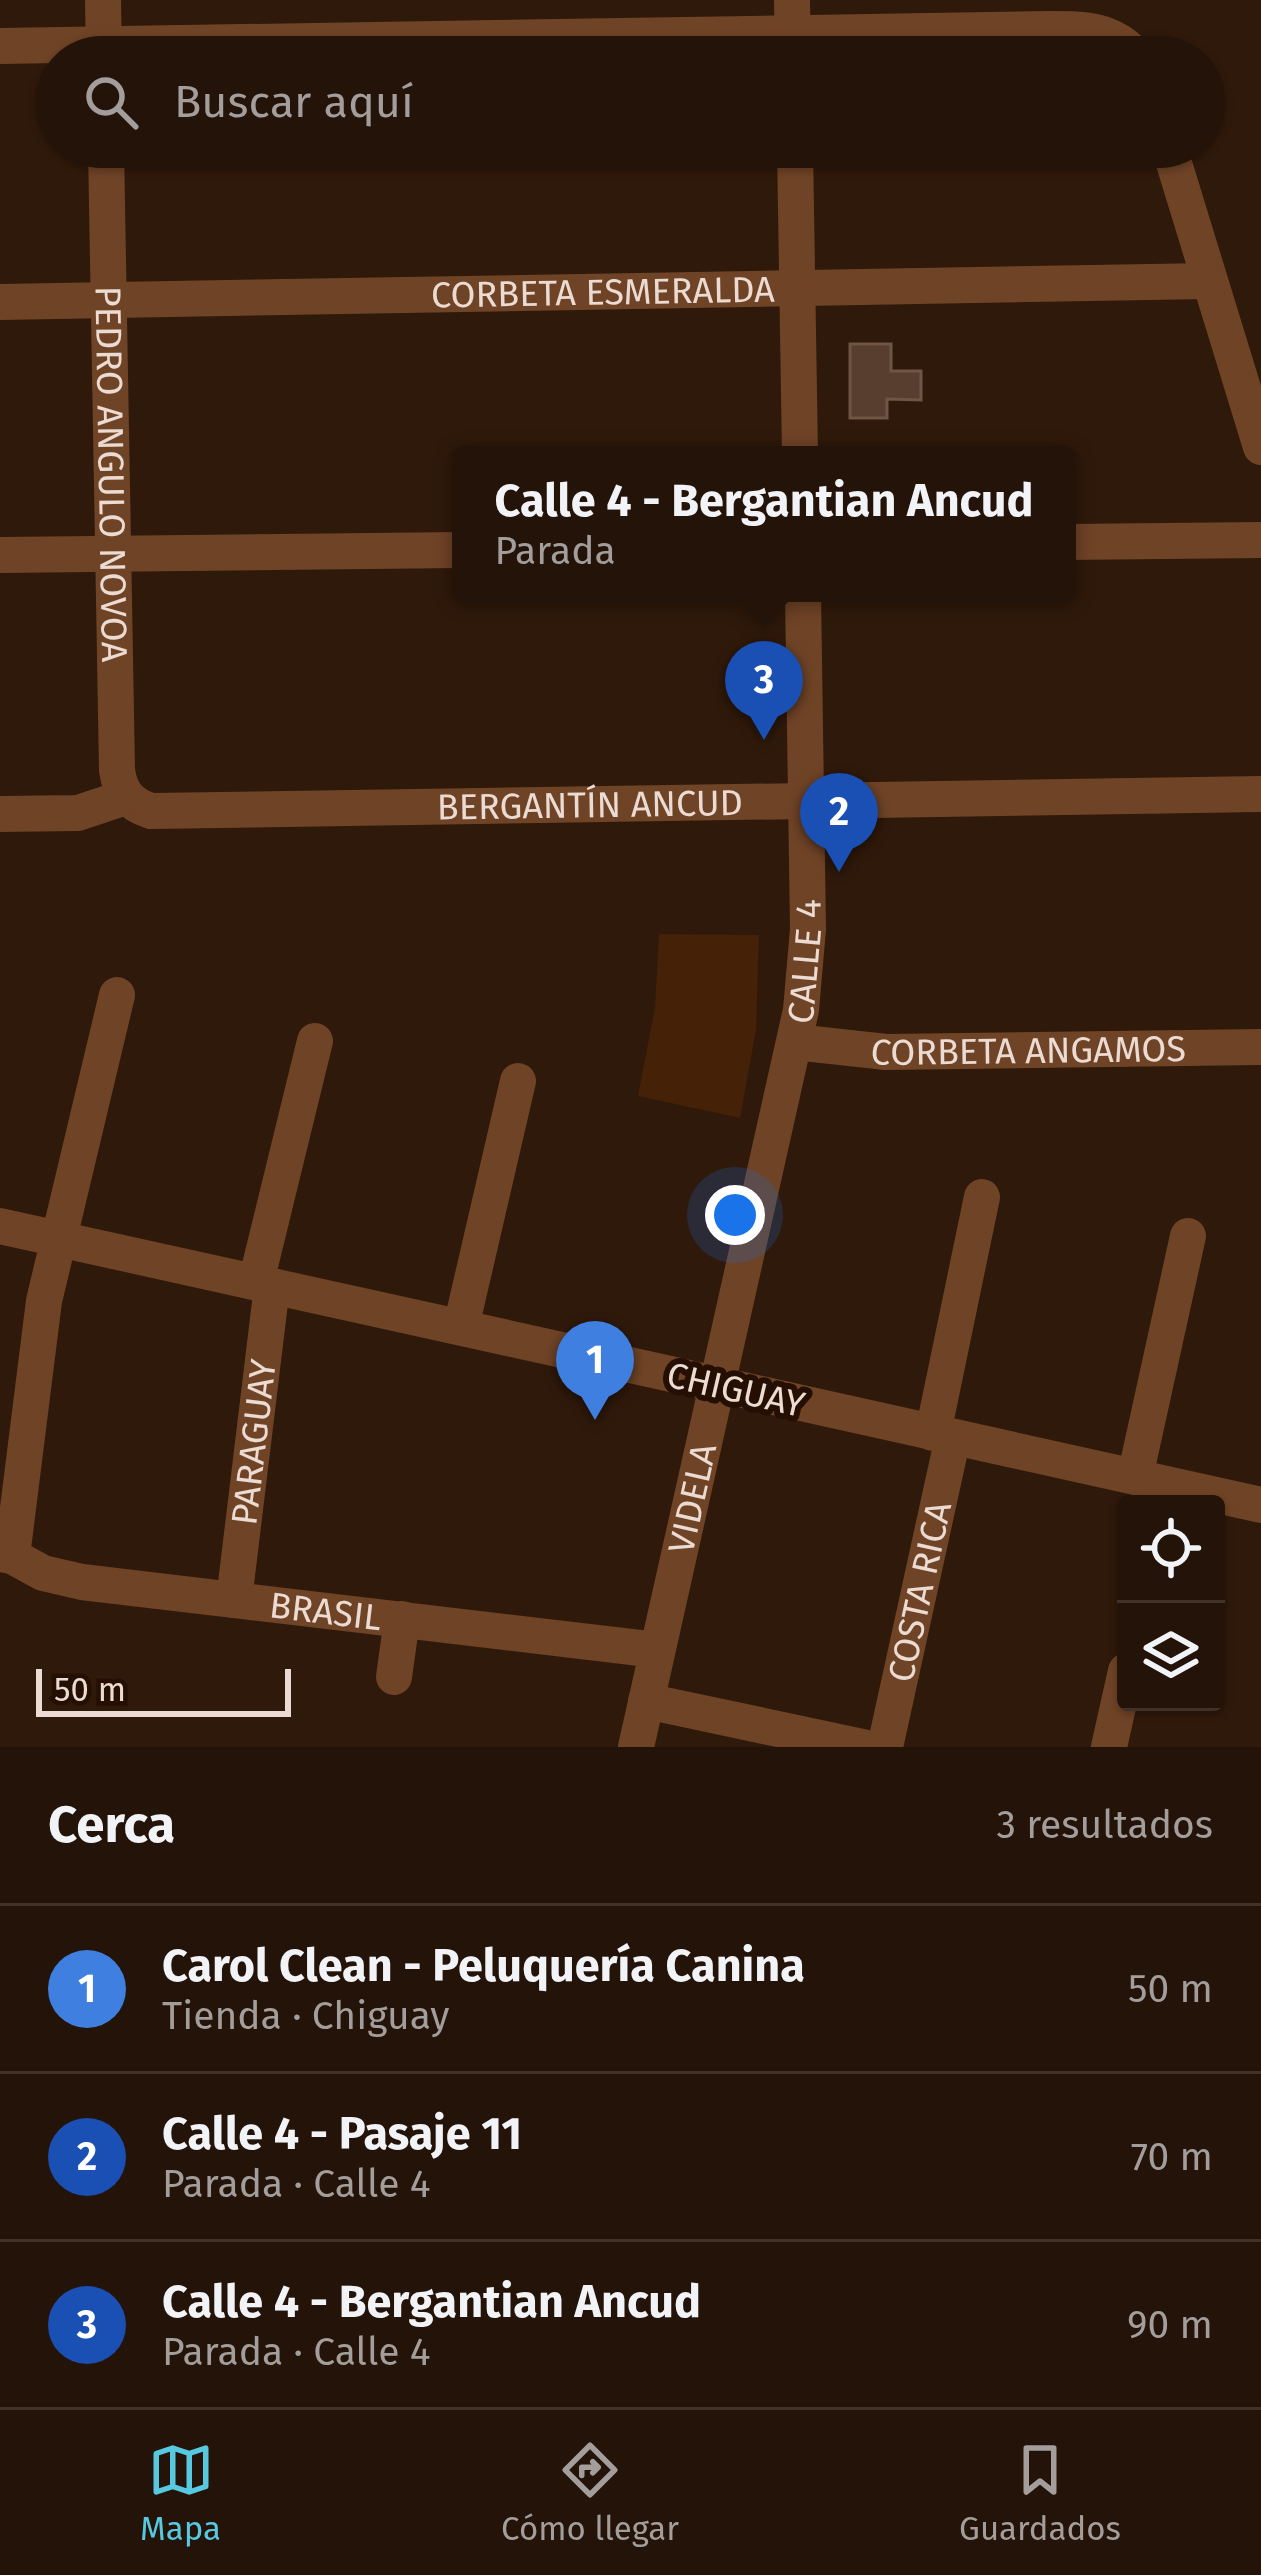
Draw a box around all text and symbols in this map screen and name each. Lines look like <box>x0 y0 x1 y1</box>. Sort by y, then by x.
search box <box>36 36 1225 168</box>
icon: search <box>78 69 144 135</box>
text: Buscar aquí <box>174 75 414 129</box>
street label: CORBETA ESMERALDA <box>431 268 775 318</box>
street label: PEDRO ANGULO NOVOA <box>85 285 136 663</box>
popup <box>452 446 1076 602</box>
text: Calle 4 - Bergantian Ancud <box>495 474 1033 528</box>
text: Parada <box>495 528 616 574</box>
pin: 3 <box>725 641 803 740</box>
pin: 2 <box>800 773 878 872</box>
street label: BERGANTÍN ANCUD <box>437 781 743 830</box>
street label: CALLE 4 <box>778 899 831 1028</box>
street label: CORBETA ANGAMOS <box>868 1027 1186 1075</box>
your location <box>705 1185 765 1245</box>
pin: 1 <box>556 1321 634 1420</box>
street label: CHIGUAY <box>663 1353 809 1427</box>
street label: PARAGUAY <box>222 1357 286 1527</box>
street label: VIDELA <box>659 1439 726 1558</box>
map controls <box>1117 1495 1225 1711</box>
button: locate <box>1117 1495 1225 1603</box>
street label: COSTA RICA <box>879 1497 961 1686</box>
street label: BRASIL <box>267 1583 384 1640</box>
button: layers <box>1117 1603 1225 1711</box>
scale bar <box>36 1663 291 1716</box>
text: 50 m <box>54 1670 126 1710</box>
text: Cerca <box>48 1794 175 1856</box>
text: 3 resultados <box>996 1802 1213 1848</box>
text: Carol Clean - Peluquería Canina <box>162 1939 805 1993</box>
text: 1 <box>78 1966 96 2012</box>
text: 50 m <box>1128 1966 1213 2012</box>
text: Tienda · Chiguay <box>162 1993 450 2039</box>
text: Calle 4 - Pasaje 11 <box>162 2107 522 2161</box>
text: 2 <box>77 2134 97 2180</box>
text: 70 m <box>1131 2134 1213 2180</box>
text: Parada · Calle 4 <box>162 2161 430 2207</box>
text: Calle 4 - Bergantian Ancud <box>162 2275 701 2329</box>
text: 3 <box>77 2302 97 2348</box>
text: 90 m <box>1127 2302 1213 2348</box>
text: Parada · Calle 4 <box>162 2329 430 2375</box>
tab: Mapa <box>140 2437 221 2549</box>
tab: Cómo llegar <box>501 2437 679 2549</box>
tab: Guardados <box>959 2437 1121 2549</box>

